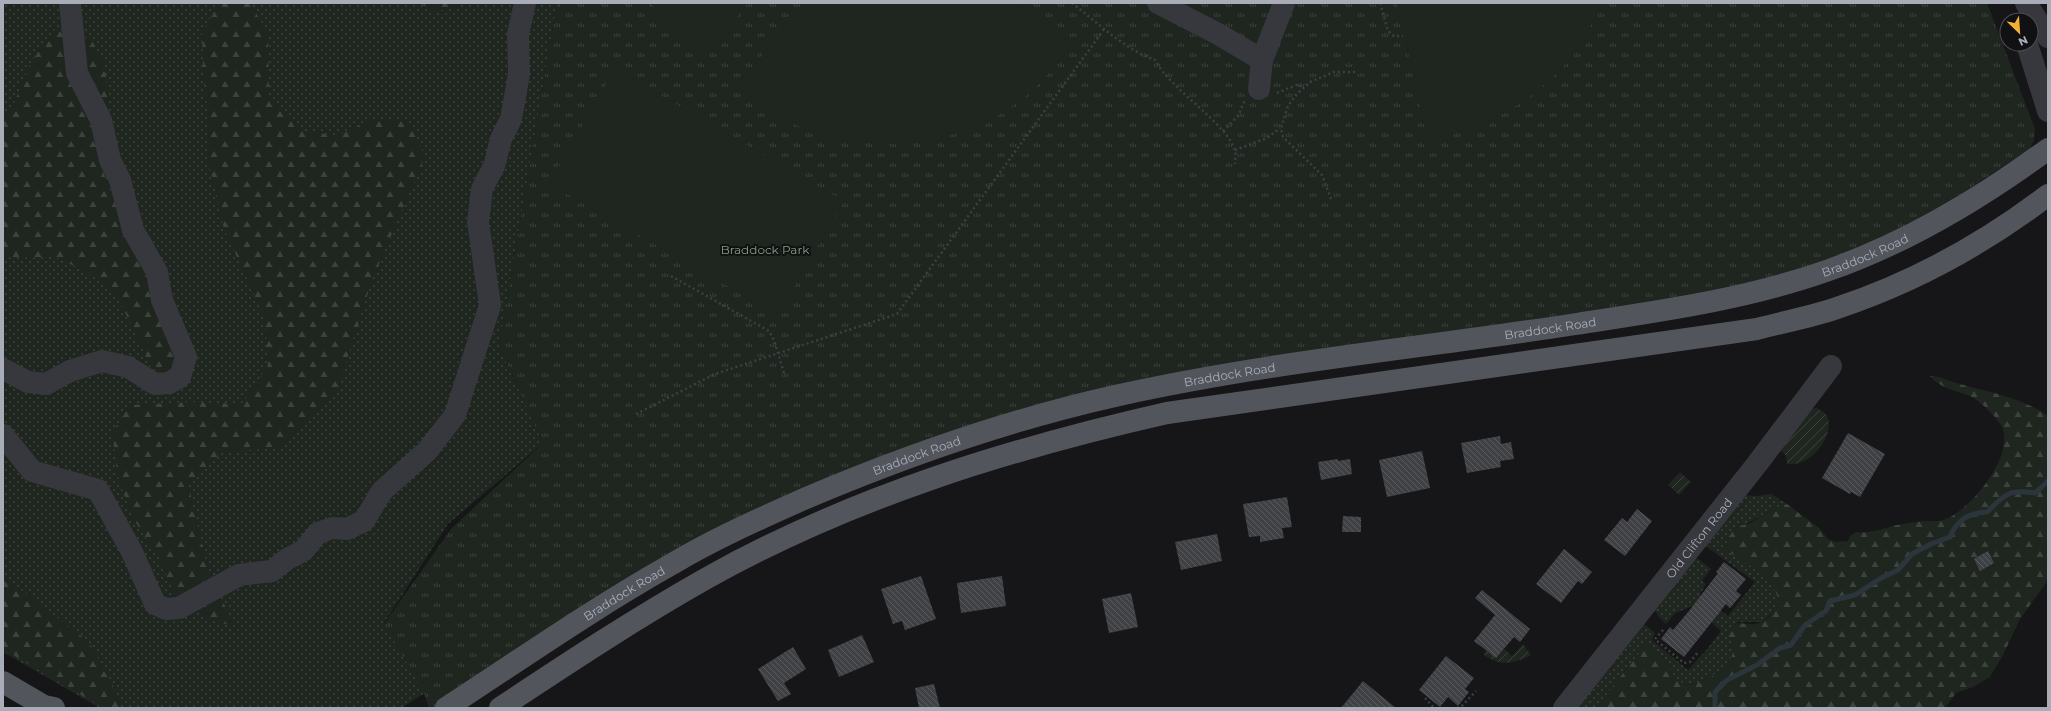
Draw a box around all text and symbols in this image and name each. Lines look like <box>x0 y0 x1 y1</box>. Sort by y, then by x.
north arrow <box>1999 12 2039 52</box>
text: N <box>2016 33 2030 49</box>
street label: Braddock Road <box>1819 230 1911 280</box>
park label: Braddock Park <box>721 242 810 257</box>
street label: Braddock Road <box>1503 314 1597 342</box>
street label: Braddock Road <box>1183 359 1276 389</box>
street label: Braddock Road <box>870 432 962 478</box>
street label: Old Clifton Road <box>1662 495 1735 581</box>
street label: Braddock Road <box>580 562 667 623</box>

